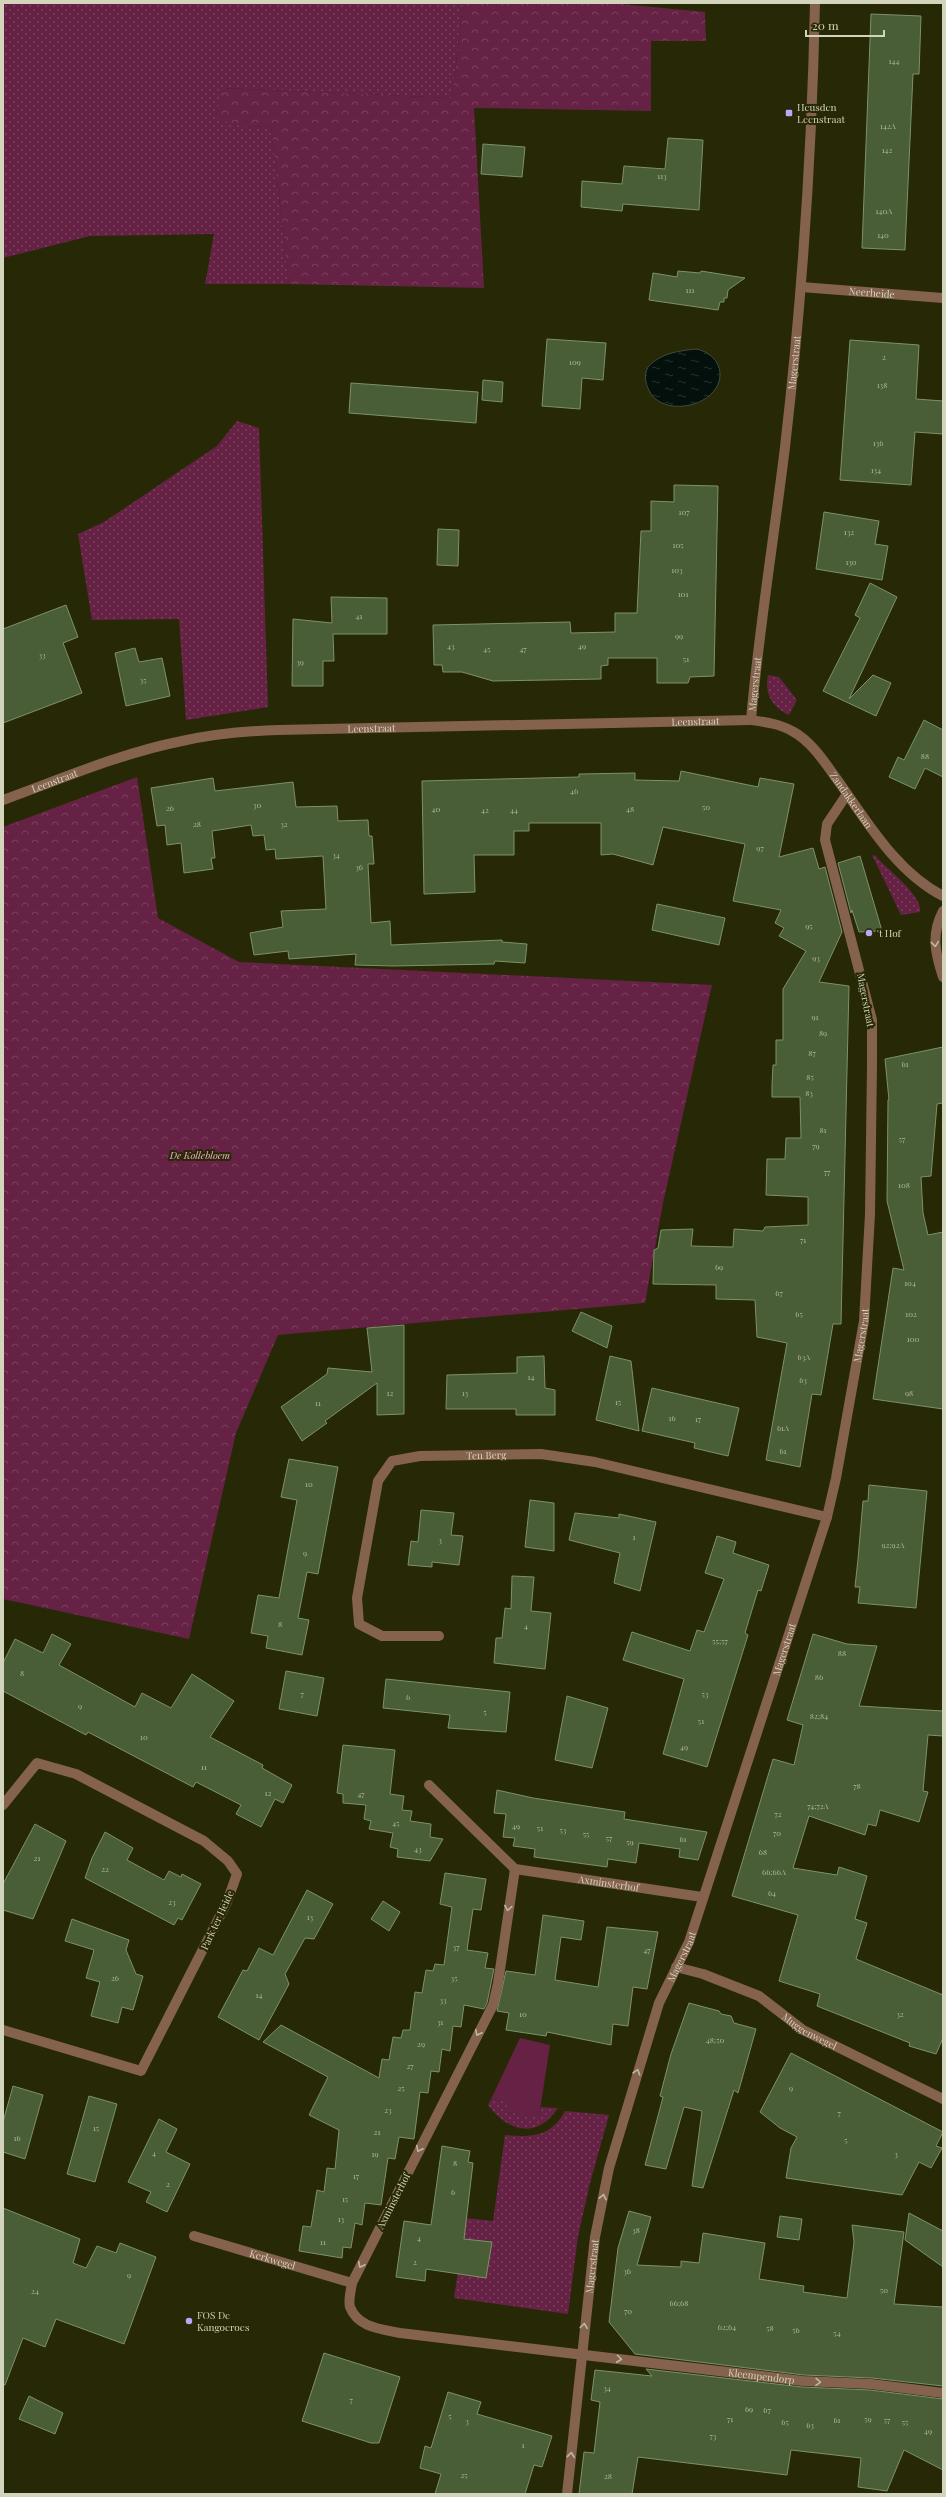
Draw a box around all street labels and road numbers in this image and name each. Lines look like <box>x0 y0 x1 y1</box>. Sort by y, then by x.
street label: Neerheide <box>848 284 895 301</box>
street label: Magerstraat <box>784 334 804 390</box>
street label: Magerstraat <box>745 656 764 712</box>
street label: Leenstraat <box>671 714 720 729</box>
street label: Leenstraat <box>347 721 396 736</box>
street label: Leenstraat <box>29 766 80 796</box>
street label: Zandakkerlaan <box>827 769 876 831</box>
street label: Magerstraat <box>854 972 878 1028</box>
street label: Magerstraat <box>850 1308 872 1363</box>
street label: Ten Berg <box>466 1448 507 1462</box>
street label: Magerstraat <box>769 1621 799 1677</box>
street label: Axminsterhof <box>576 1871 641 1895</box>
street label: Park ter Heide <box>197 1888 237 1952</box>
street label: Magerstraat <box>664 1929 699 1984</box>
street label: Muggenwegel <box>779 2009 840 2053</box>
street label: Axminsterhof <box>372 2170 413 2232</box>
street label: Magerstraat <box>582 2238 602 2294</box>
street label: Kerkwegel <box>248 2246 297 2273</box>
street label: Kleempendorp <box>727 2365 796 2387</box>

